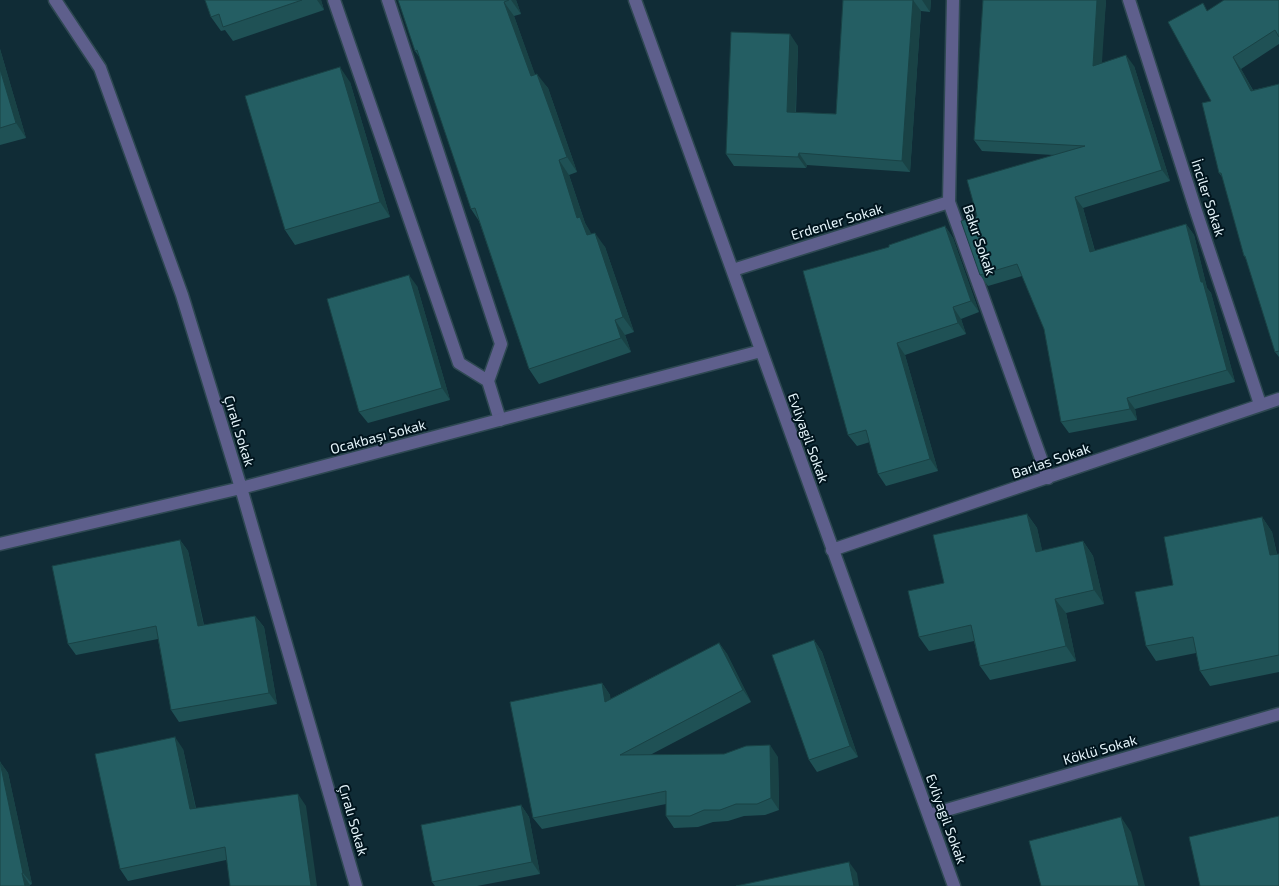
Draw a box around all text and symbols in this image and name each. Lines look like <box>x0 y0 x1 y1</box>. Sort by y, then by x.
street label: İnciler Sokak <box>1188 157 1228 239</box>
street label: Erdenler Sokak <box>789 200 885 244</box>
street label: Bakır Sokak <box>959 203 999 277</box>
street label: Evliyagil Sokak <box>784 391 832 485</box>
street label: Çıralı Sokak <box>220 394 258 468</box>
street label: Ocakbaşı Sokak <box>328 416 428 458</box>
street label: Barlas Sokak <box>1010 440 1092 482</box>
street label: Köklü Sokak <box>1061 731 1139 769</box>
street label: Evliyagil Sokak <box>922 772 970 866</box>
street label: Çıralı Sokak <box>335 782 371 858</box>

